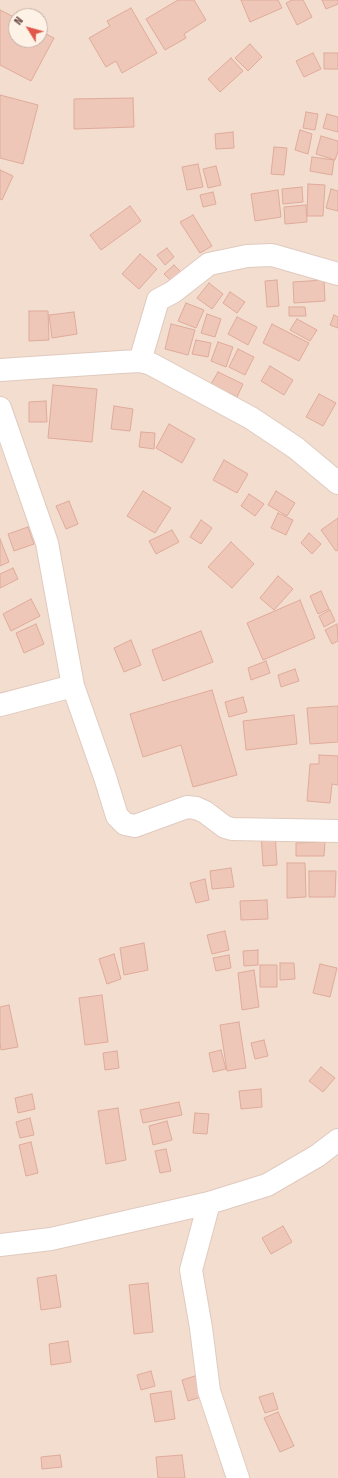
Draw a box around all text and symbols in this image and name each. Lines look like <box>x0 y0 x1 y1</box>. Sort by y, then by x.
north arrow <box>8 8 48 48</box>
text: N <box>12 15 26 28</box>

